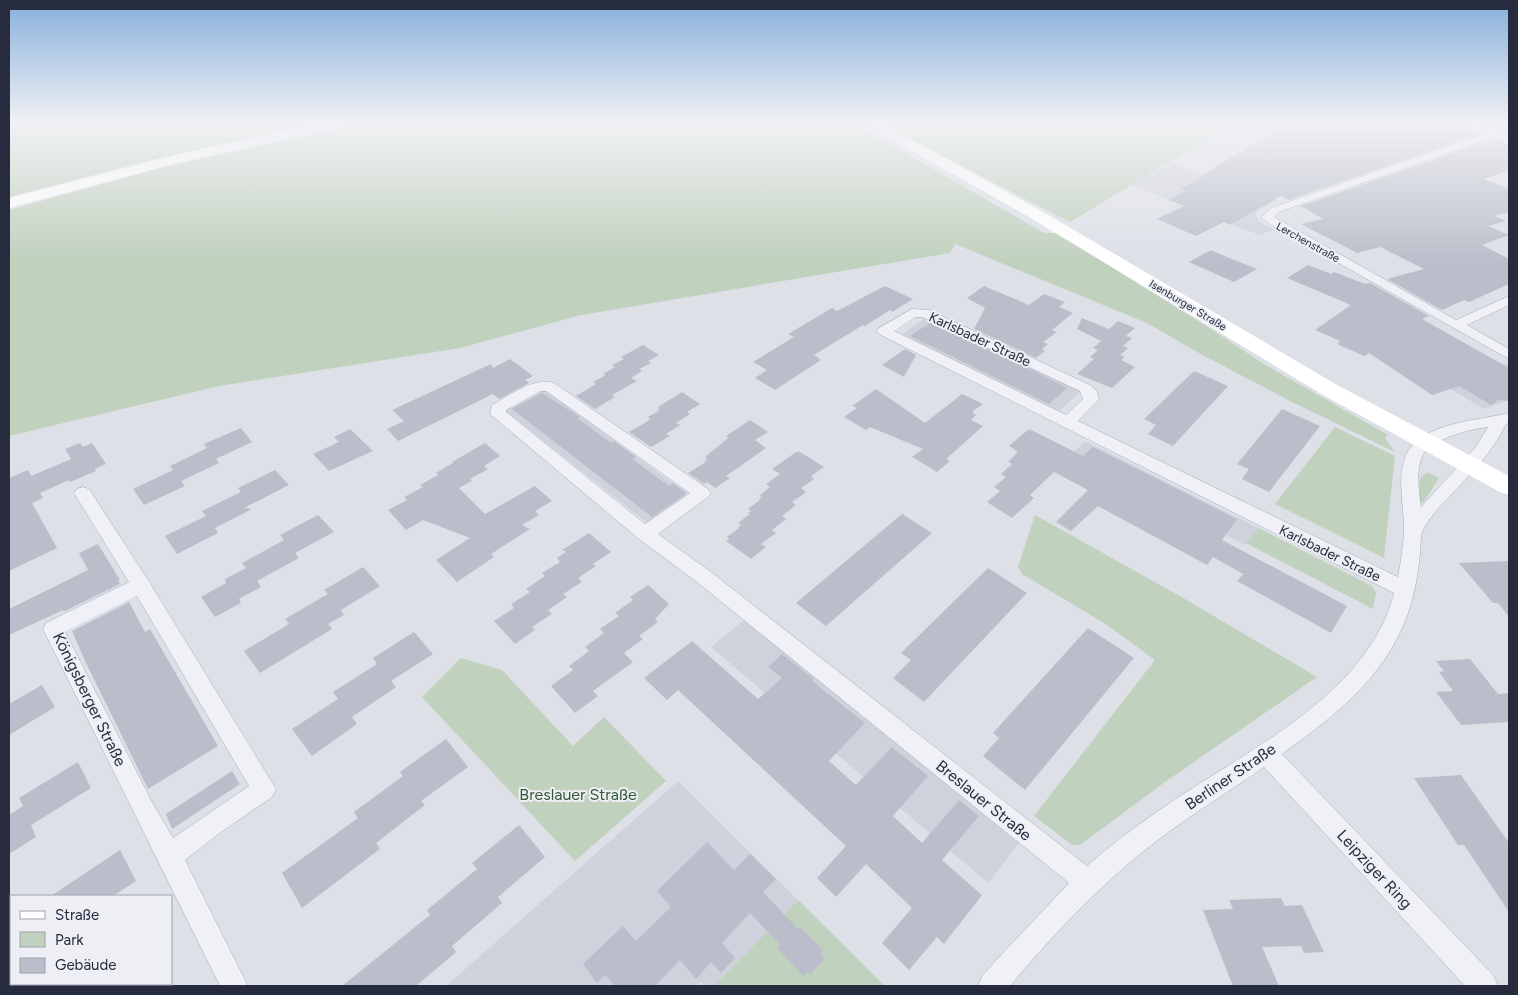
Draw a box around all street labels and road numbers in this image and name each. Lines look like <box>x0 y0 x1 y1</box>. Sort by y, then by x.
street label: Lerchenstraße <box>1274 220 1342 265</box>
street label: Isenburger Straße <box>1147 277 1229 334</box>
street label: Karlsbader Straße <box>926 308 1034 371</box>
street label: Karlsbader Straße <box>1276 522 1384 585</box>
street label: Königsberger Straße <box>49 629 130 770</box>
street label: Berliner Straße <box>1181 739 1279 814</box>
street label: Breslauer Straße <box>932 756 1035 845</box>
street label: Leipziger Ring <box>1333 826 1416 913</box>

